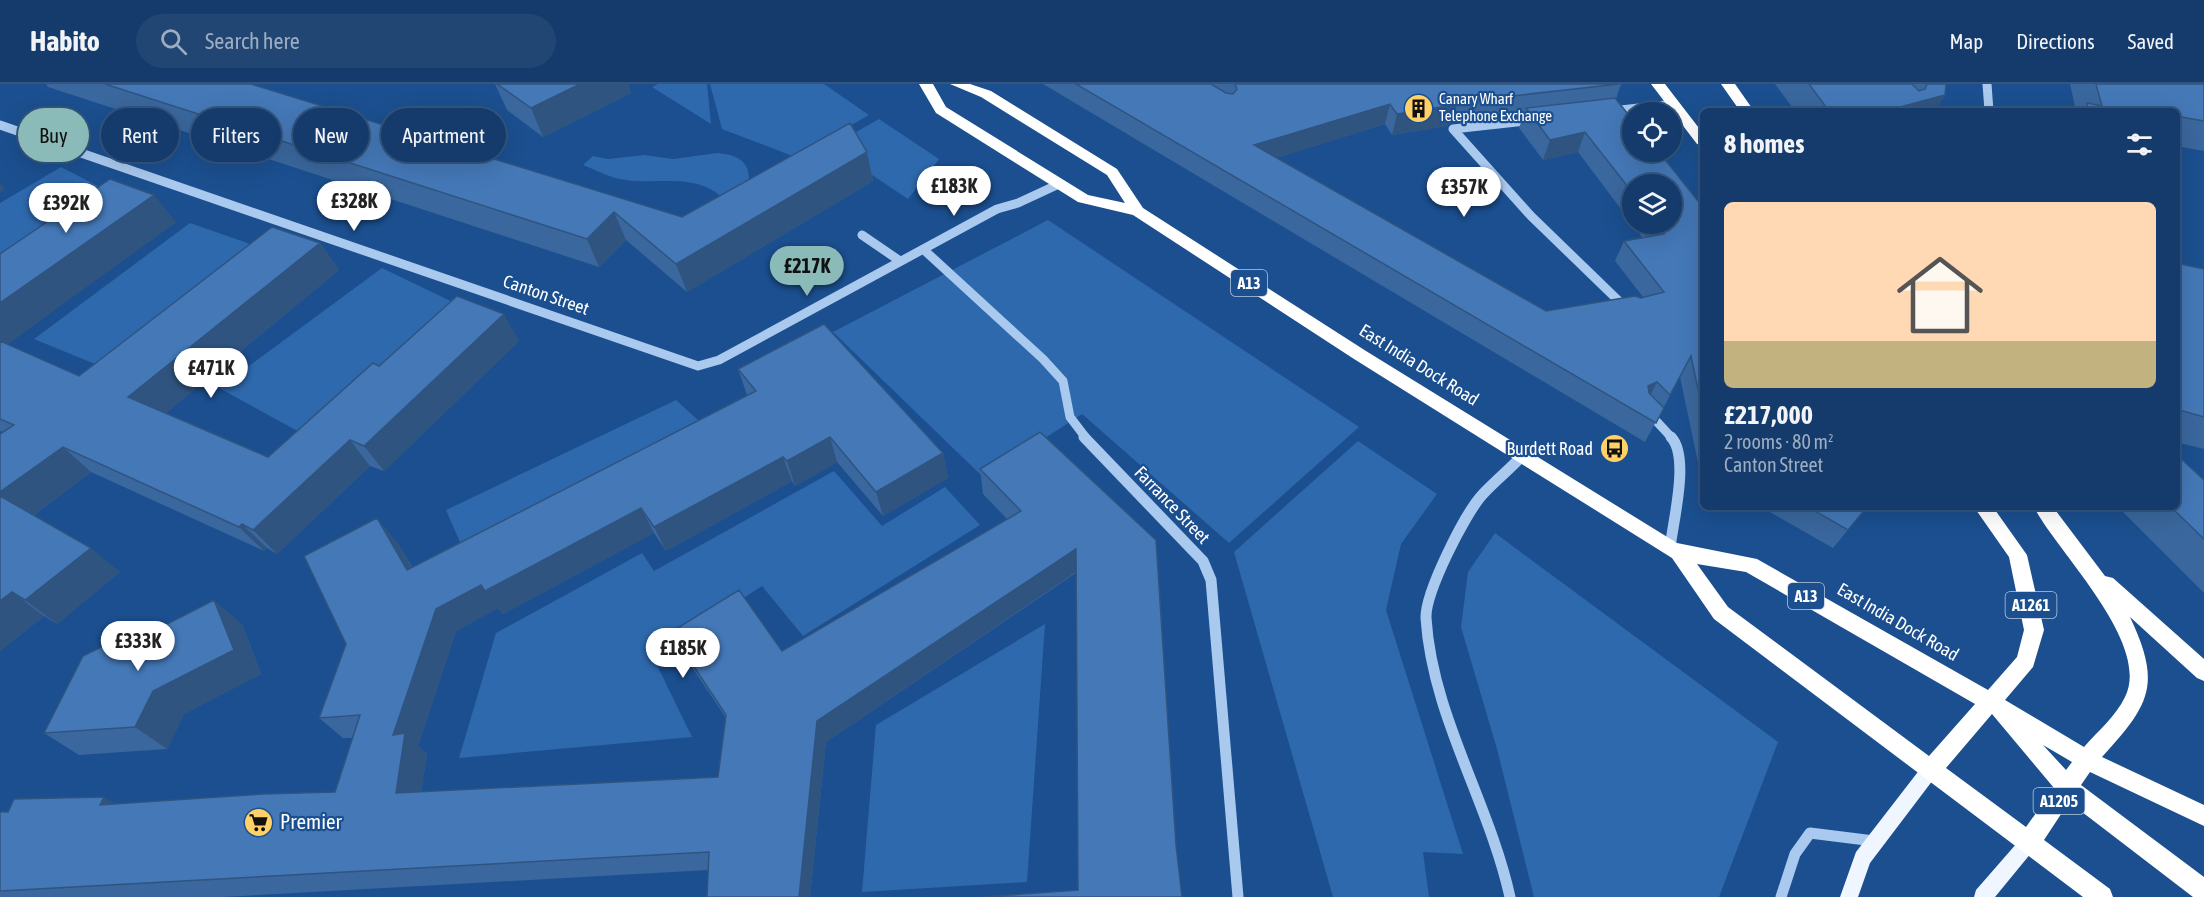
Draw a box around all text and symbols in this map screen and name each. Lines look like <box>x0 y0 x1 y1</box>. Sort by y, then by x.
search box <box>136 14 556 68</box>
text: Habito <box>30 25 100 57</box>
icon: search <box>157 25 190 58</box>
text: Search here <box>205 28 300 54</box>
text: Map <box>1949 29 1983 53</box>
text: Directions <box>2016 29 2095 53</box>
text: Saved <box>2128 29 2174 53</box>
place label: Canary Wharf Telephone Exchange <box>1439 90 1552 124</box>
building icon: Canary Wharf Telephone Exchange <box>1402 92 1434 124</box>
map controls <box>1622 102 1682 234</box>
button: locate <box>1622 102 1682 162</box>
chip: Buy <box>18 108 89 162</box>
chip: Rent <box>101 108 179 162</box>
chip: Filters <box>191 108 281 162</box>
chip: New <box>293 108 369 162</box>
chip: Apartment <box>381 108 506 162</box>
icon: filters <box>2123 128 2156 161</box>
text: 8 homes <box>1724 129 1804 159</box>
pin: £183K <box>912 166 996 217</box>
pin: £357K <box>1422 167 1506 218</box>
text: £183K <box>931 174 977 197</box>
button: layers <box>1622 174 1682 234</box>
text: £357K <box>1441 175 1487 198</box>
pin: £328K <box>312 181 396 232</box>
pin: £392K <box>24 183 108 234</box>
text: £328K <box>331 189 377 212</box>
text: £392K <box>43 191 89 214</box>
icon: home <box>1886 241 1994 349</box>
pin: £217K <box>765 246 849 297</box>
text: £217K <box>784 254 830 277</box>
street label: Canton Street <box>500 270 592 319</box>
road number: A13 <box>1231 270 1267 296</box>
street label: East India Dock Road <box>1356 319 1483 410</box>
pin: £471K <box>169 348 253 399</box>
text: £471K <box>188 356 234 379</box>
text: £217,000 <box>1724 400 1813 430</box>
text: 2 rooms · 80 m² <box>1724 430 1834 453</box>
bus stop icon: Burdett Road <box>1598 433 1630 465</box>
place label: Burdett Road <box>1507 438 1593 459</box>
text: Canton Street <box>1724 453 1823 476</box>
street label: Farrance Street <box>1130 462 1214 548</box>
street label: East India Dock Road <box>1834 578 1963 665</box>
road number: A13 <box>1788 583 1824 609</box>
road number: A1261 <box>2006 592 2056 618</box>
pin: £333K <box>96 621 180 672</box>
pin: £185K <box>641 628 725 679</box>
text: £333K <box>115 629 161 652</box>
text: £185K <box>660 636 706 659</box>
road number: A1205 <box>2034 788 2084 814</box>
supermarket icon: Premier <box>243 806 275 838</box>
place label: Premier <box>280 809 343 833</box>

